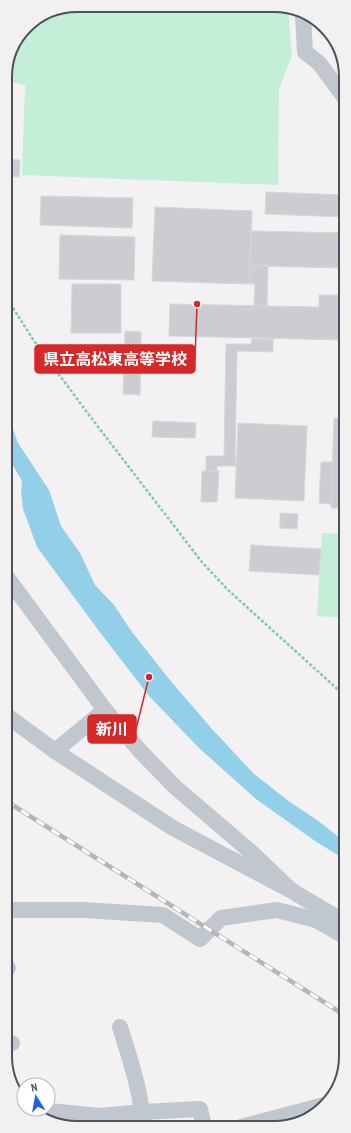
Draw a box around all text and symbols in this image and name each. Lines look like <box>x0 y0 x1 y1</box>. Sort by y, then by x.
callout: 県立高松東高等学校 <box>35 345 195 373</box>
text: 県立高松東高等学校 <box>43 349 187 369</box>
callout: 新川 <box>88 715 136 743</box>
text: 新川 <box>96 719 128 739</box>
north arrow <box>16 1077 56 1117</box>
text: N <box>30 1080 38 1095</box>

